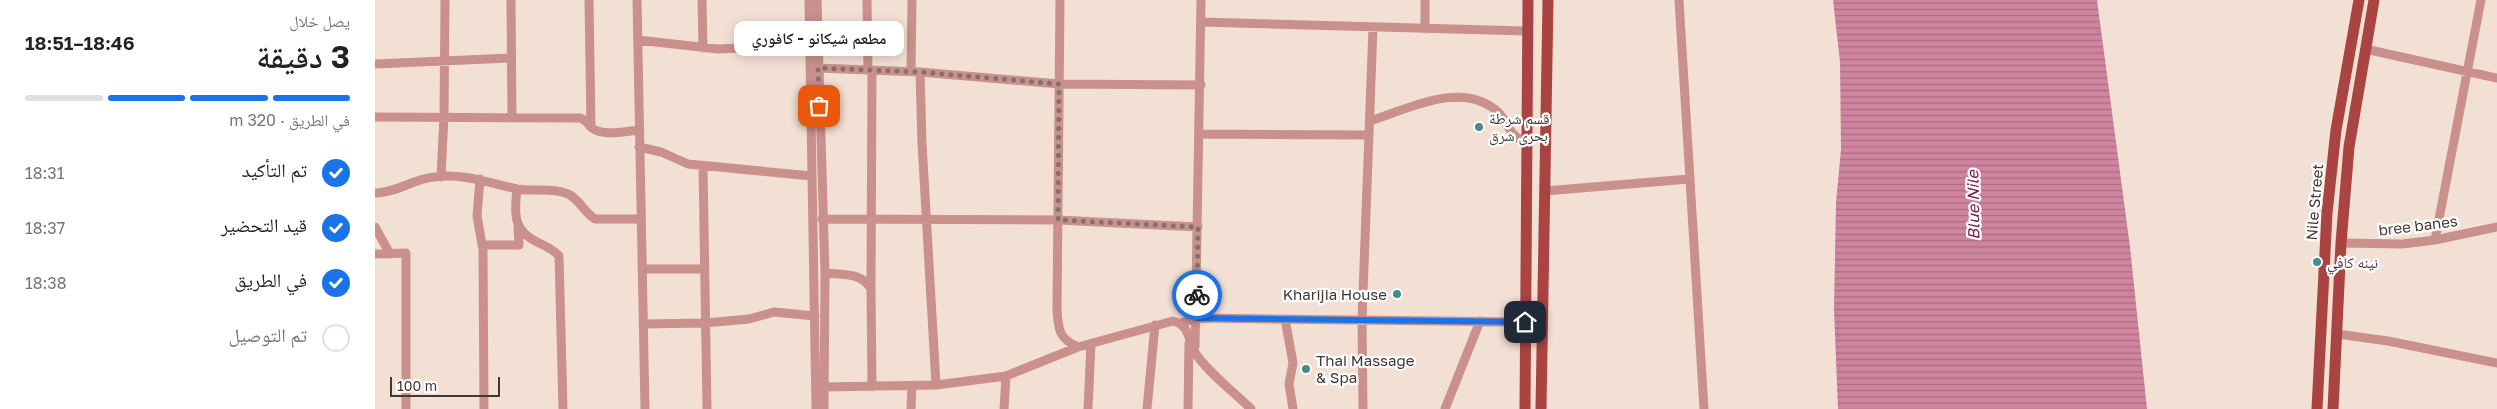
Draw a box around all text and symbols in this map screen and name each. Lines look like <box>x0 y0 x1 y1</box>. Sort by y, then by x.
text: يصل خلال <box>289 11 350 31</box>
callout: مطعم شيكانو - كافوري <box>734 21 904 56</box>
text: مطعم شيكانو - كافوري <box>752 28 886 48</box>
text: 18:46–18:51 <box>25 31 135 54</box>
text: 3 دقيقة <box>256 37 350 75</box>
pin <box>798 85 840 127</box>
icon: bag <box>805 92 833 120</box>
place label: قسم شرطة بحرى شرق <box>1489 109 1550 146</box>
text: في الطريق · 320 m <box>229 110 350 130</box>
marker: قسم شرطة بحرى شرق <box>1473 121 1485 133</box>
text: تم التأكيد <box>242 158 307 181</box>
icon: check <box>322 159 350 187</box>
text: 18:31 <box>25 163 64 183</box>
street label: Nile Street <box>2302 163 2326 241</box>
water label: Blue Nile <box>1962 168 1984 240</box>
street label: bree banes <box>2377 211 2459 239</box>
text: قيد التحضير <box>221 213 307 236</box>
icon: check <box>322 214 350 242</box>
text: 18:37 <box>25 218 65 238</box>
place label: نينه كافي <box>2327 253 2378 275</box>
marker: نينه كافي <box>2311 256 2323 268</box>
text: في الطريق <box>234 268 307 291</box>
icon: check <box>322 269 350 297</box>
courier <box>1172 270 1222 320</box>
text: 18:38 <box>25 273 66 293</box>
icon: bike <box>1183 281 1211 309</box>
place label: Kharijia House <box>1283 285 1387 303</box>
marker: Kharijia House <box>1391 288 1403 300</box>
pin <box>1504 301 1546 343</box>
icon: home <box>1511 308 1539 336</box>
text: تم التوصيل <box>228 323 307 346</box>
place label: Thai Massage & Spa <box>1316 351 1415 386</box>
marker: Thai Massage & Spa <box>1300 363 1312 375</box>
scale bar <box>390 374 500 397</box>
text: 100 m <box>397 377 437 394</box>

